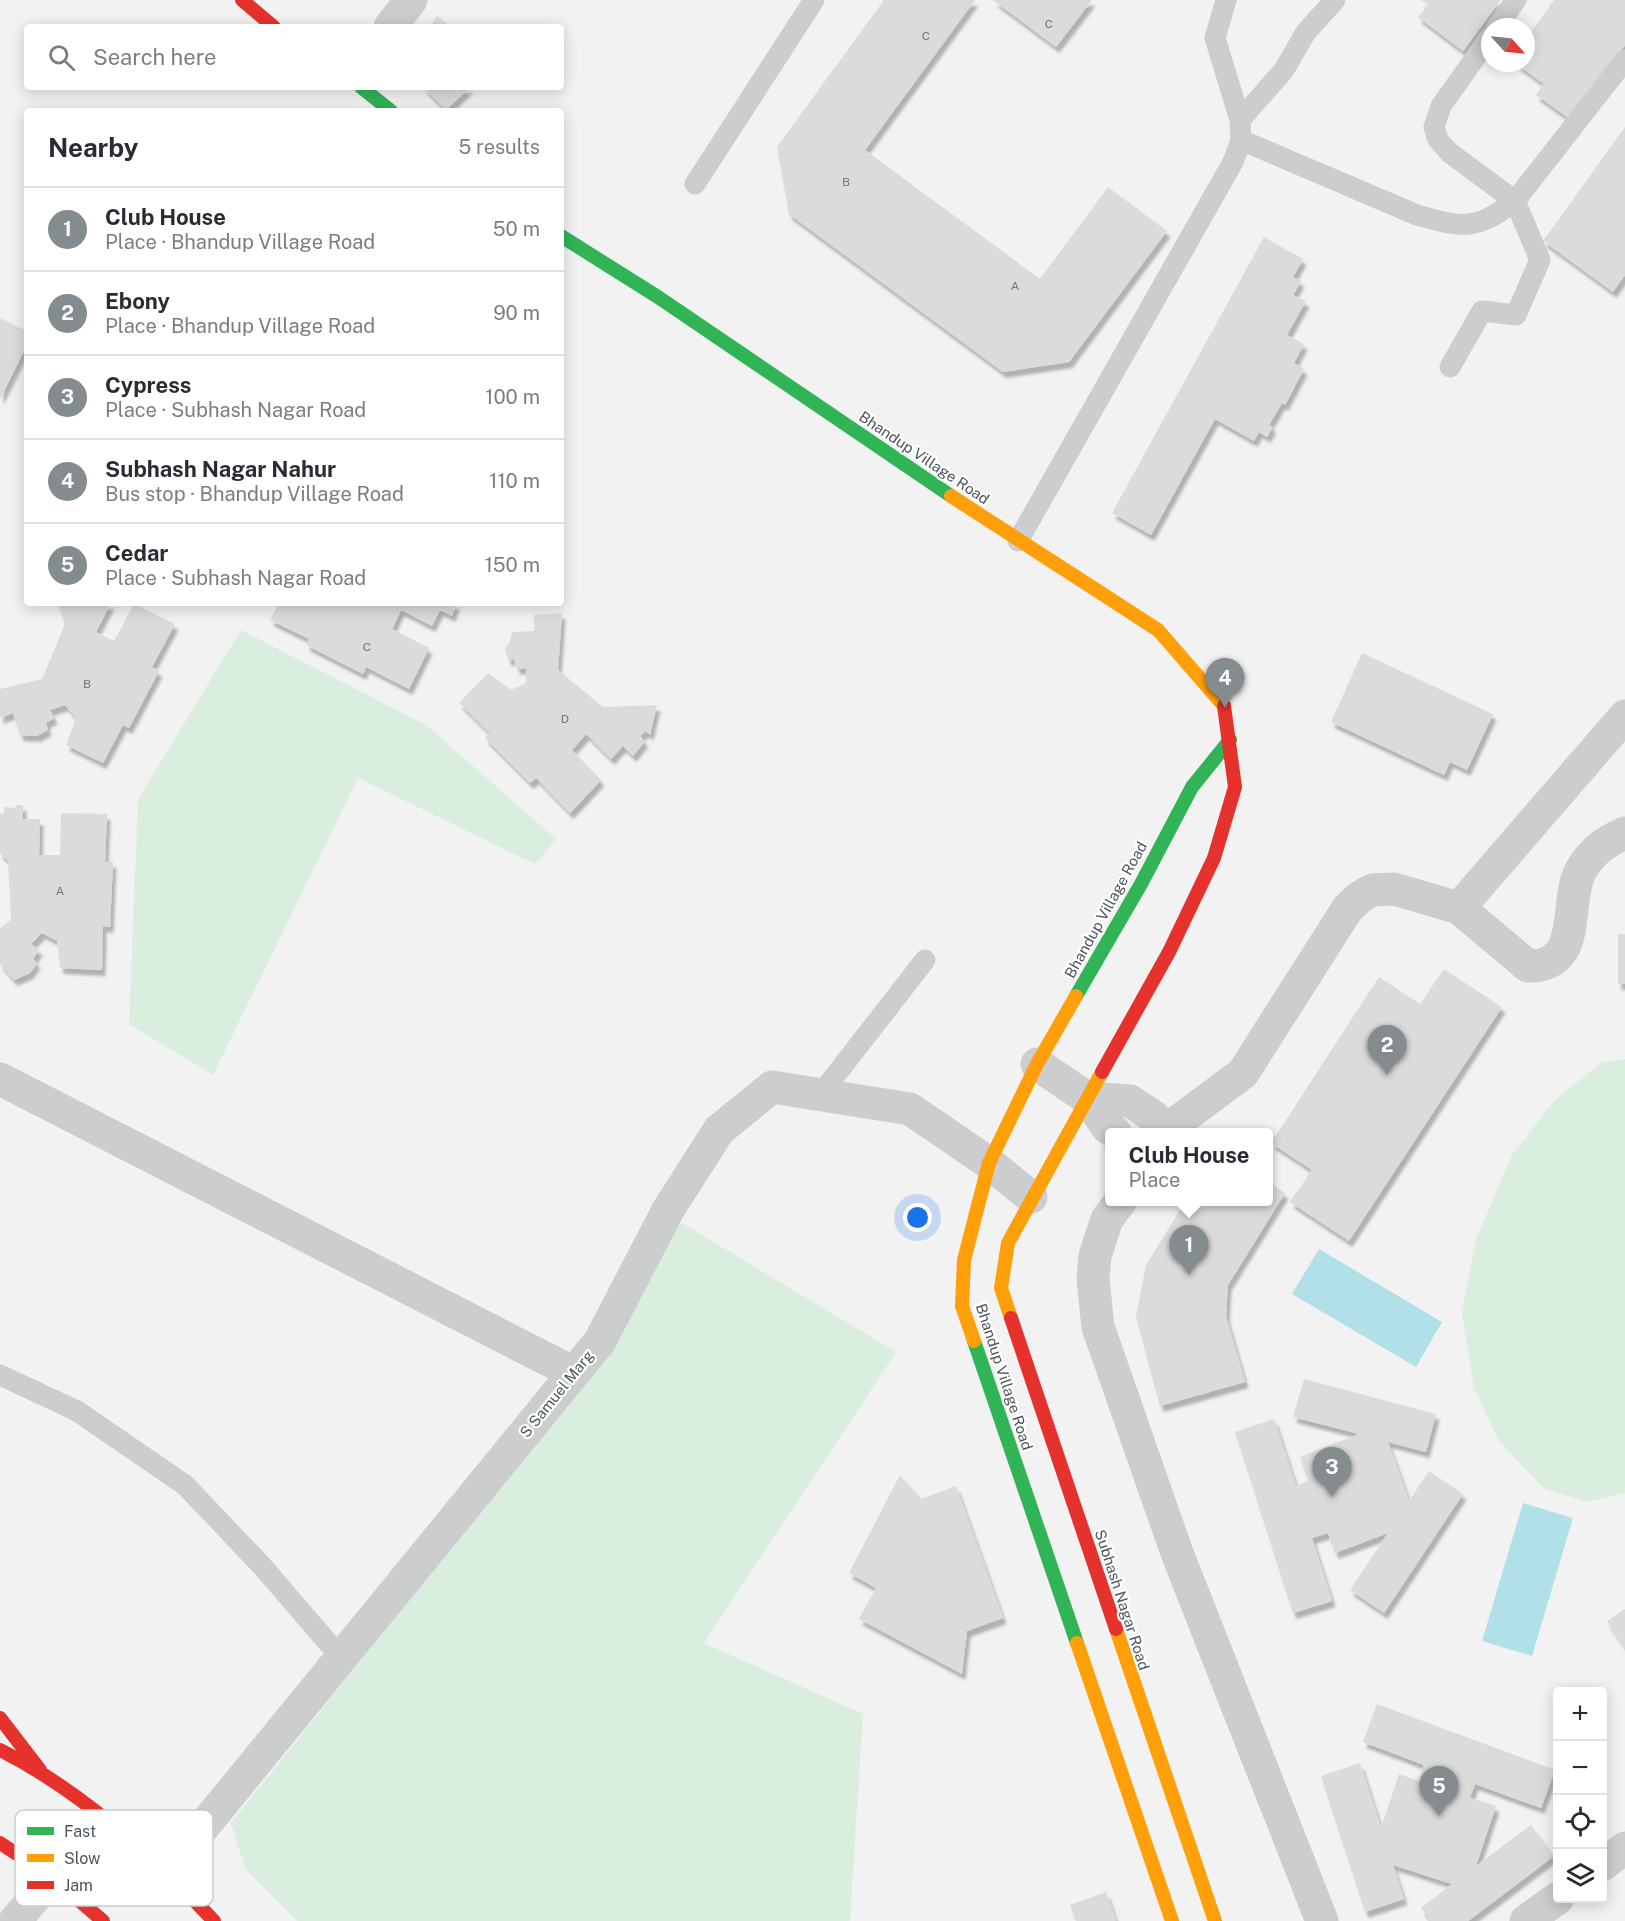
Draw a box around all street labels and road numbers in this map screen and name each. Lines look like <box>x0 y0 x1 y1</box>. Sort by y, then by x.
street label: Bhandup Village Road <box>856 408 993 507</box>
street label: Bhandup Village Road <box>1061 839 1150 981</box>
street label: Bhandup Village Road <box>973 1301 1036 1452</box>
street label: S Samuel Marg <box>516 1347 597 1441</box>
street label: Subhash Nagar Road <box>1092 1528 1153 1672</box>

